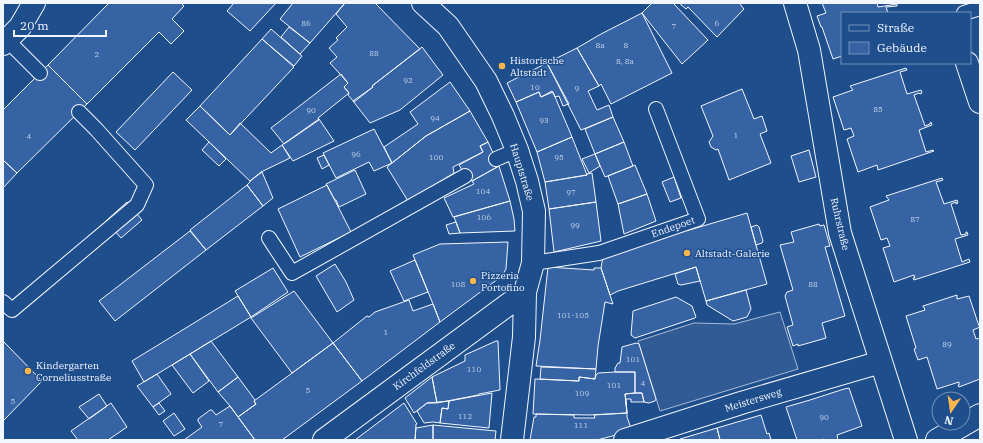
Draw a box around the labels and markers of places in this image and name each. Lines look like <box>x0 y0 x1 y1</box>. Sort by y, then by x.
place label: Historische Altstadt <box>510 54 564 79</box>
marker: Historische Altstadt <box>497 61 507 71</box>
place label: Altstadt-Galerie <box>695 247 770 260</box>
marker: Altstadt-Galerie <box>682 248 692 258</box>
place label: Pizzeria Portofino <box>481 269 525 294</box>
marker: Pizzeria Portofino <box>468 276 478 286</box>
place label: Kindergarten Corneliusstraße <box>36 359 111 384</box>
marker: Kindergarten Corneliusstraße <box>23 366 33 376</box>

